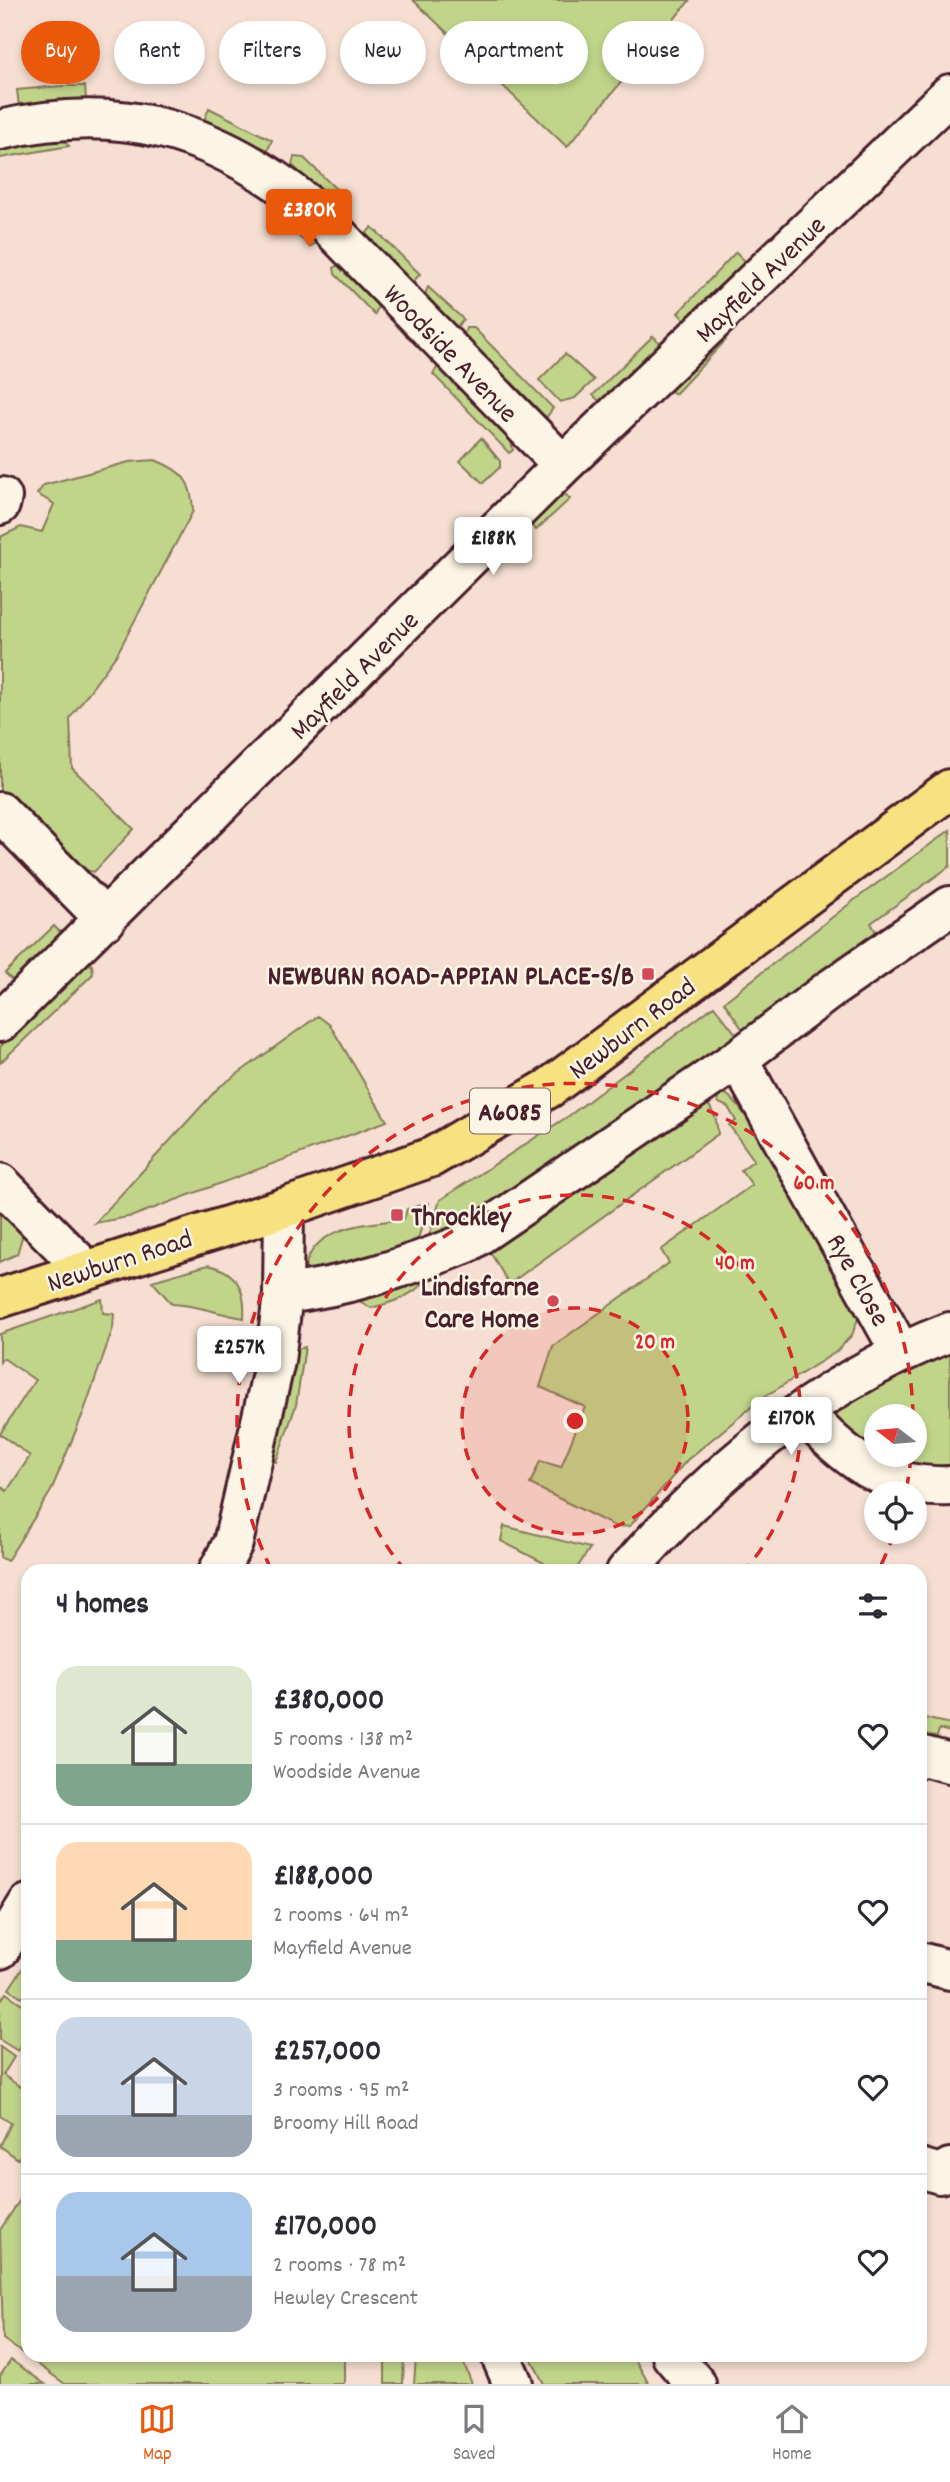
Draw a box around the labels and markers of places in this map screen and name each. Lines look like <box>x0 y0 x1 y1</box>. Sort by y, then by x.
pin: £380K <box>260 190 358 249</box>
pin: £188K <box>444 518 542 577</box>
place label: NEWBURN ROAD-APPIAN PLACE-S/B <box>268 959 634 999</box>
marker: NEWBURN ROAD-APPIAN PLACE-S/B <box>640 966 656 982</box>
place label: Throckley <box>411 1200 513 1240</box>
marker: Throckley <box>389 1207 405 1223</box>
place label: Lindisfarne Care Home <box>421 1270 539 1342</box>
marker: Lindisfarne Care Home <box>545 1293 561 1309</box>
pin: £257K <box>190 1326 288 1386</box>
pin: £170K <box>742 1398 840 1457</box>
centre of rings <box>563 1409 587 1433</box>

